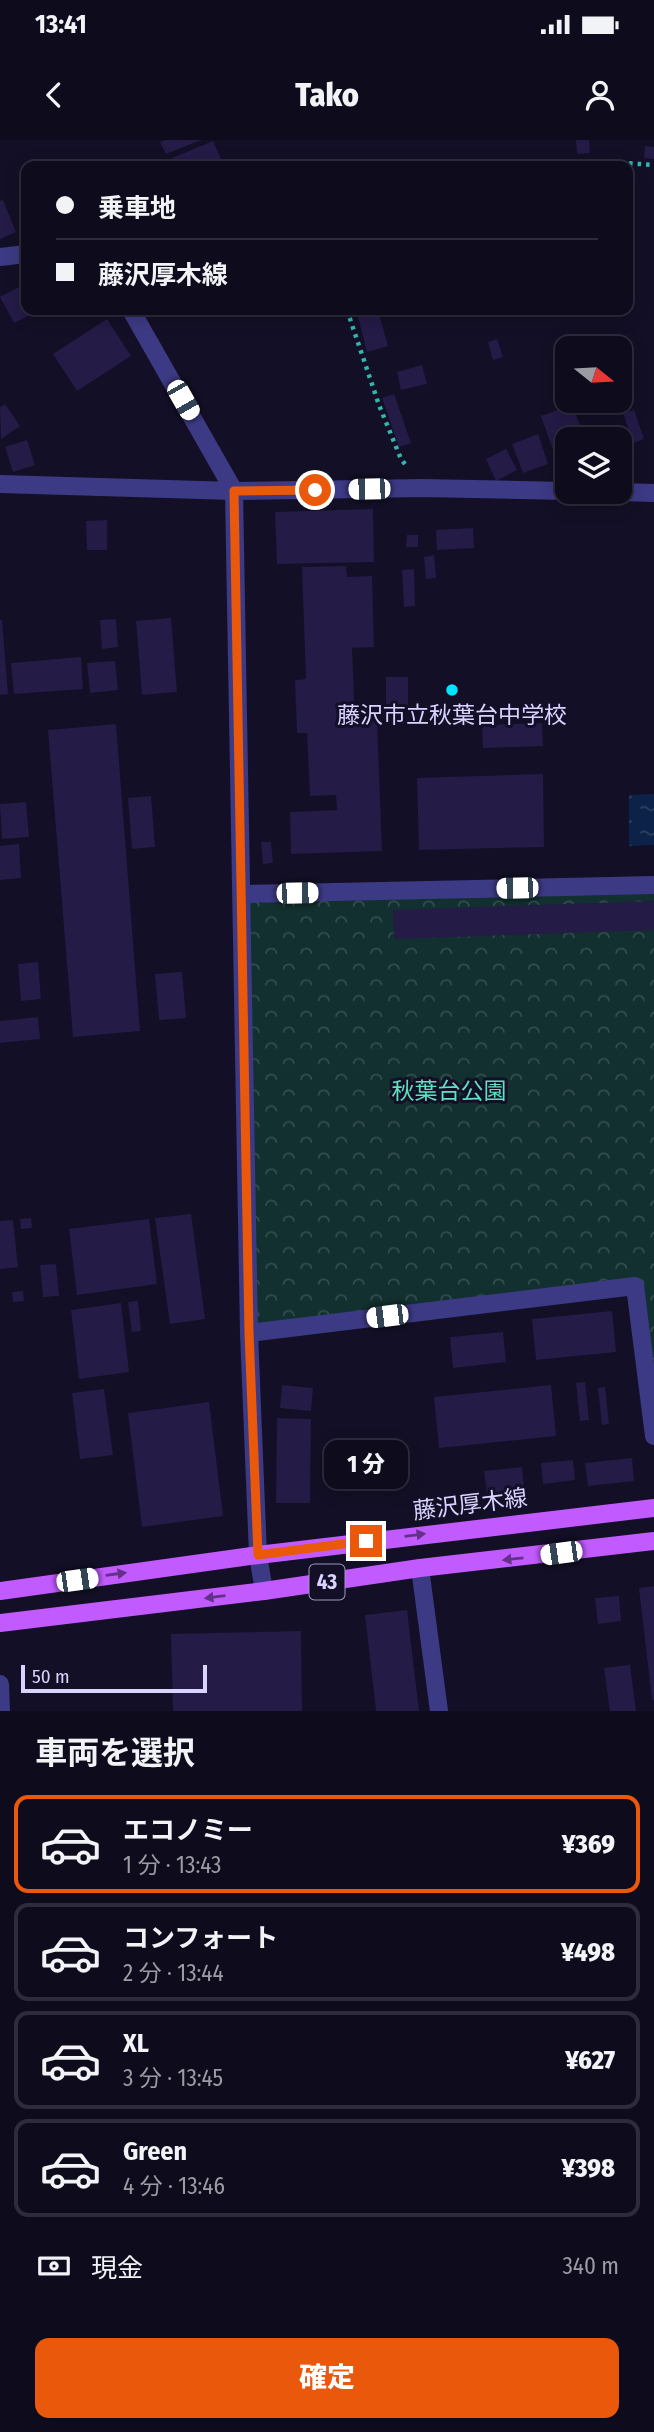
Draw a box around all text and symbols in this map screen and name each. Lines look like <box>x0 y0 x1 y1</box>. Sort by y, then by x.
text: 13:41 <box>35 9 87 40</box>
icon: back <box>35 76 73 114</box>
text: Tako <box>295 76 359 114</box>
icon: person <box>581 76 619 114</box>
text: 乗車地 <box>98 193 176 224</box>
text: 藤沢厚木線 <box>98 260 228 291</box>
north arrow <box>555 336 632 413</box>
map controls <box>555 336 632 504</box>
car <box>164 377 203 423</box>
button: layers <box>555 427 632 504</box>
route start <box>299 474 331 506</box>
car <box>348 478 391 500</box>
marker: 藤沢市立秋葉台中学校 <box>444 682 460 698</box>
place label: 藤沢市立秋葉台中学校 <box>337 701 567 729</box>
car <box>496 877 539 899</box>
car <box>276 882 319 904</box>
park label: 秋葉台公園 <box>392 1077 507 1105</box>
car <box>365 1303 410 1329</box>
callout: 1 分 <box>324 1440 408 1488</box>
text: 1 分 <box>347 1450 385 1478</box>
street label: 藤沢厚木線 <box>411 1483 529 1525</box>
route end <box>350 1525 382 1557</box>
one-way arrow <box>404 1530 426 1541</box>
car <box>539 1540 584 1566</box>
one-way arrow <box>502 1553 524 1564</box>
road number: 43 <box>310 1564 344 1600</box>
car <box>55 1567 100 1593</box>
one-way arrow <box>105 1569 127 1580</box>
one-way arrow <box>204 1592 226 1603</box>
scale bar <box>21 1662 206 1694</box>
text: 50 m <box>32 1665 70 1688</box>
text: 車両を選択 <box>35 1734 195 1772</box>
icon: car <box>39 1813 102 1876</box>
text: エコノミー <box>123 1815 253 1846</box>
text: ¥369 <box>562 1829 615 1860</box>
text: 1 分 · 13:43 <box>123 1851 221 1879</box>
icon: car <box>39 1921 102 1984</box>
text: コンフォート <box>123 1923 278 1954</box>
text: ¥498 <box>561 1937 615 1968</box>
text: 2 分 · 13:44 <box>123 1959 224 1987</box>
text: XL <box>123 2028 149 2059</box>
icon: car <box>39 2029 102 2092</box>
text: ¥627 <box>565 2045 615 2076</box>
text: 3 分 · 13:45 <box>123 2064 223 2092</box>
text: Green <box>123 2136 187 2167</box>
icon: car <box>39 2137 102 2200</box>
text: ¥398 <box>562 2153 615 2184</box>
text: 4 分 · 13:46 <box>123 2172 225 2200</box>
icon: cash <box>35 2247 73 2285</box>
text: 340 m <box>563 2252 619 2280</box>
text: 現金 <box>91 2253 143 2284</box>
button: 確定 <box>35 2338 619 2418</box>

